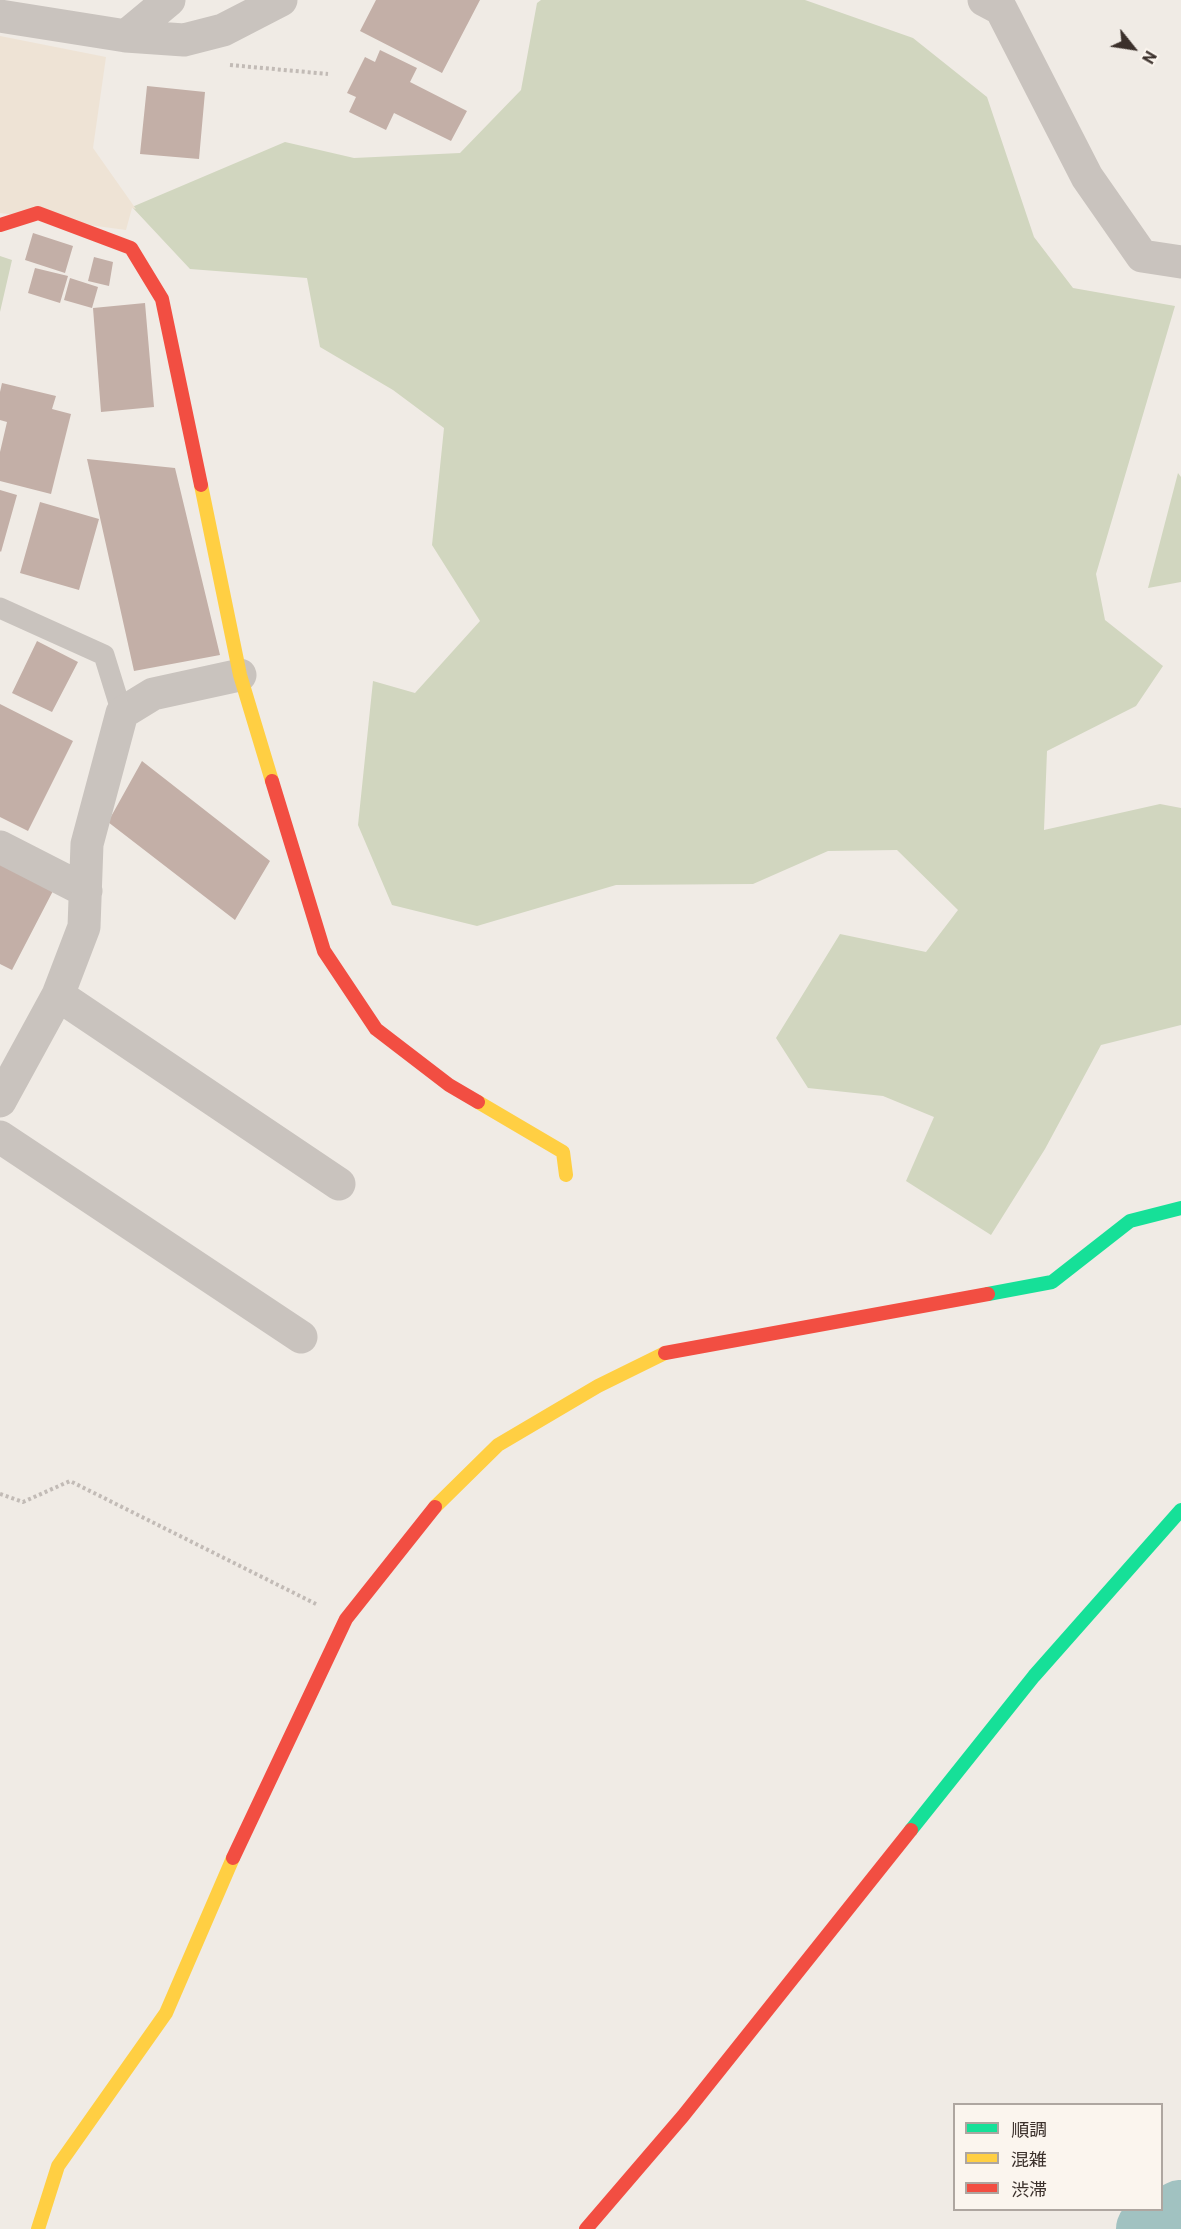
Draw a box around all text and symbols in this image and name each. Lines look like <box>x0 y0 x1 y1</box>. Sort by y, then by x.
north arrow <box>1103 18 1163 78</box>
text: N <box>1138 48 1160 67</box>
legend <box>953 2103 1163 2211</box>
text: 順調 <box>1011 2119 1047 2140</box>
text: 混雑 <box>1011 2149 1047 2170</box>
text: 渋滞 <box>1011 2179 1047 2200</box>

